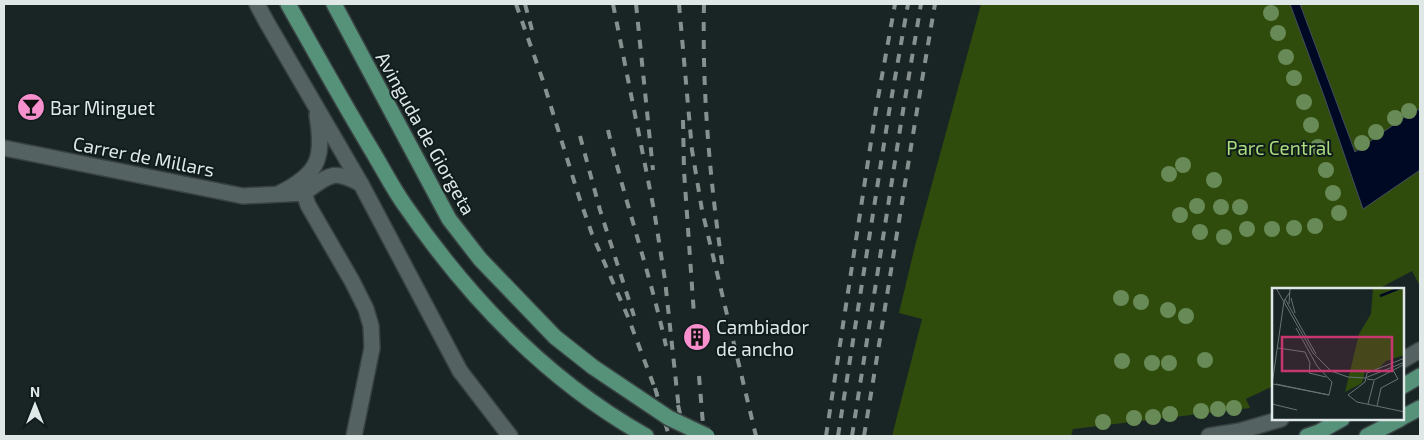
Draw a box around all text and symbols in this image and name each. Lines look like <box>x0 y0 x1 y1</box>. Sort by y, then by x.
street label: Avinguda de Giorgeta <box>372 47 480 219</box>
bar icon: Bar Minguet <box>16 92 46 122</box>
place label: Bar Minguet <box>50 96 155 119</box>
street label: Carrer de Millars <box>71 131 217 181</box>
park label: Parc Central <box>1226 136 1332 159</box>
inset map <box>1272 288 1404 420</box>
place label: Cambiador de ancho <box>716 315 810 360</box>
building icon: Cambiador de ancho <box>682 322 712 352</box>
north arrow <box>10 380 60 430</box>
text: N <box>30 383 40 400</box>

